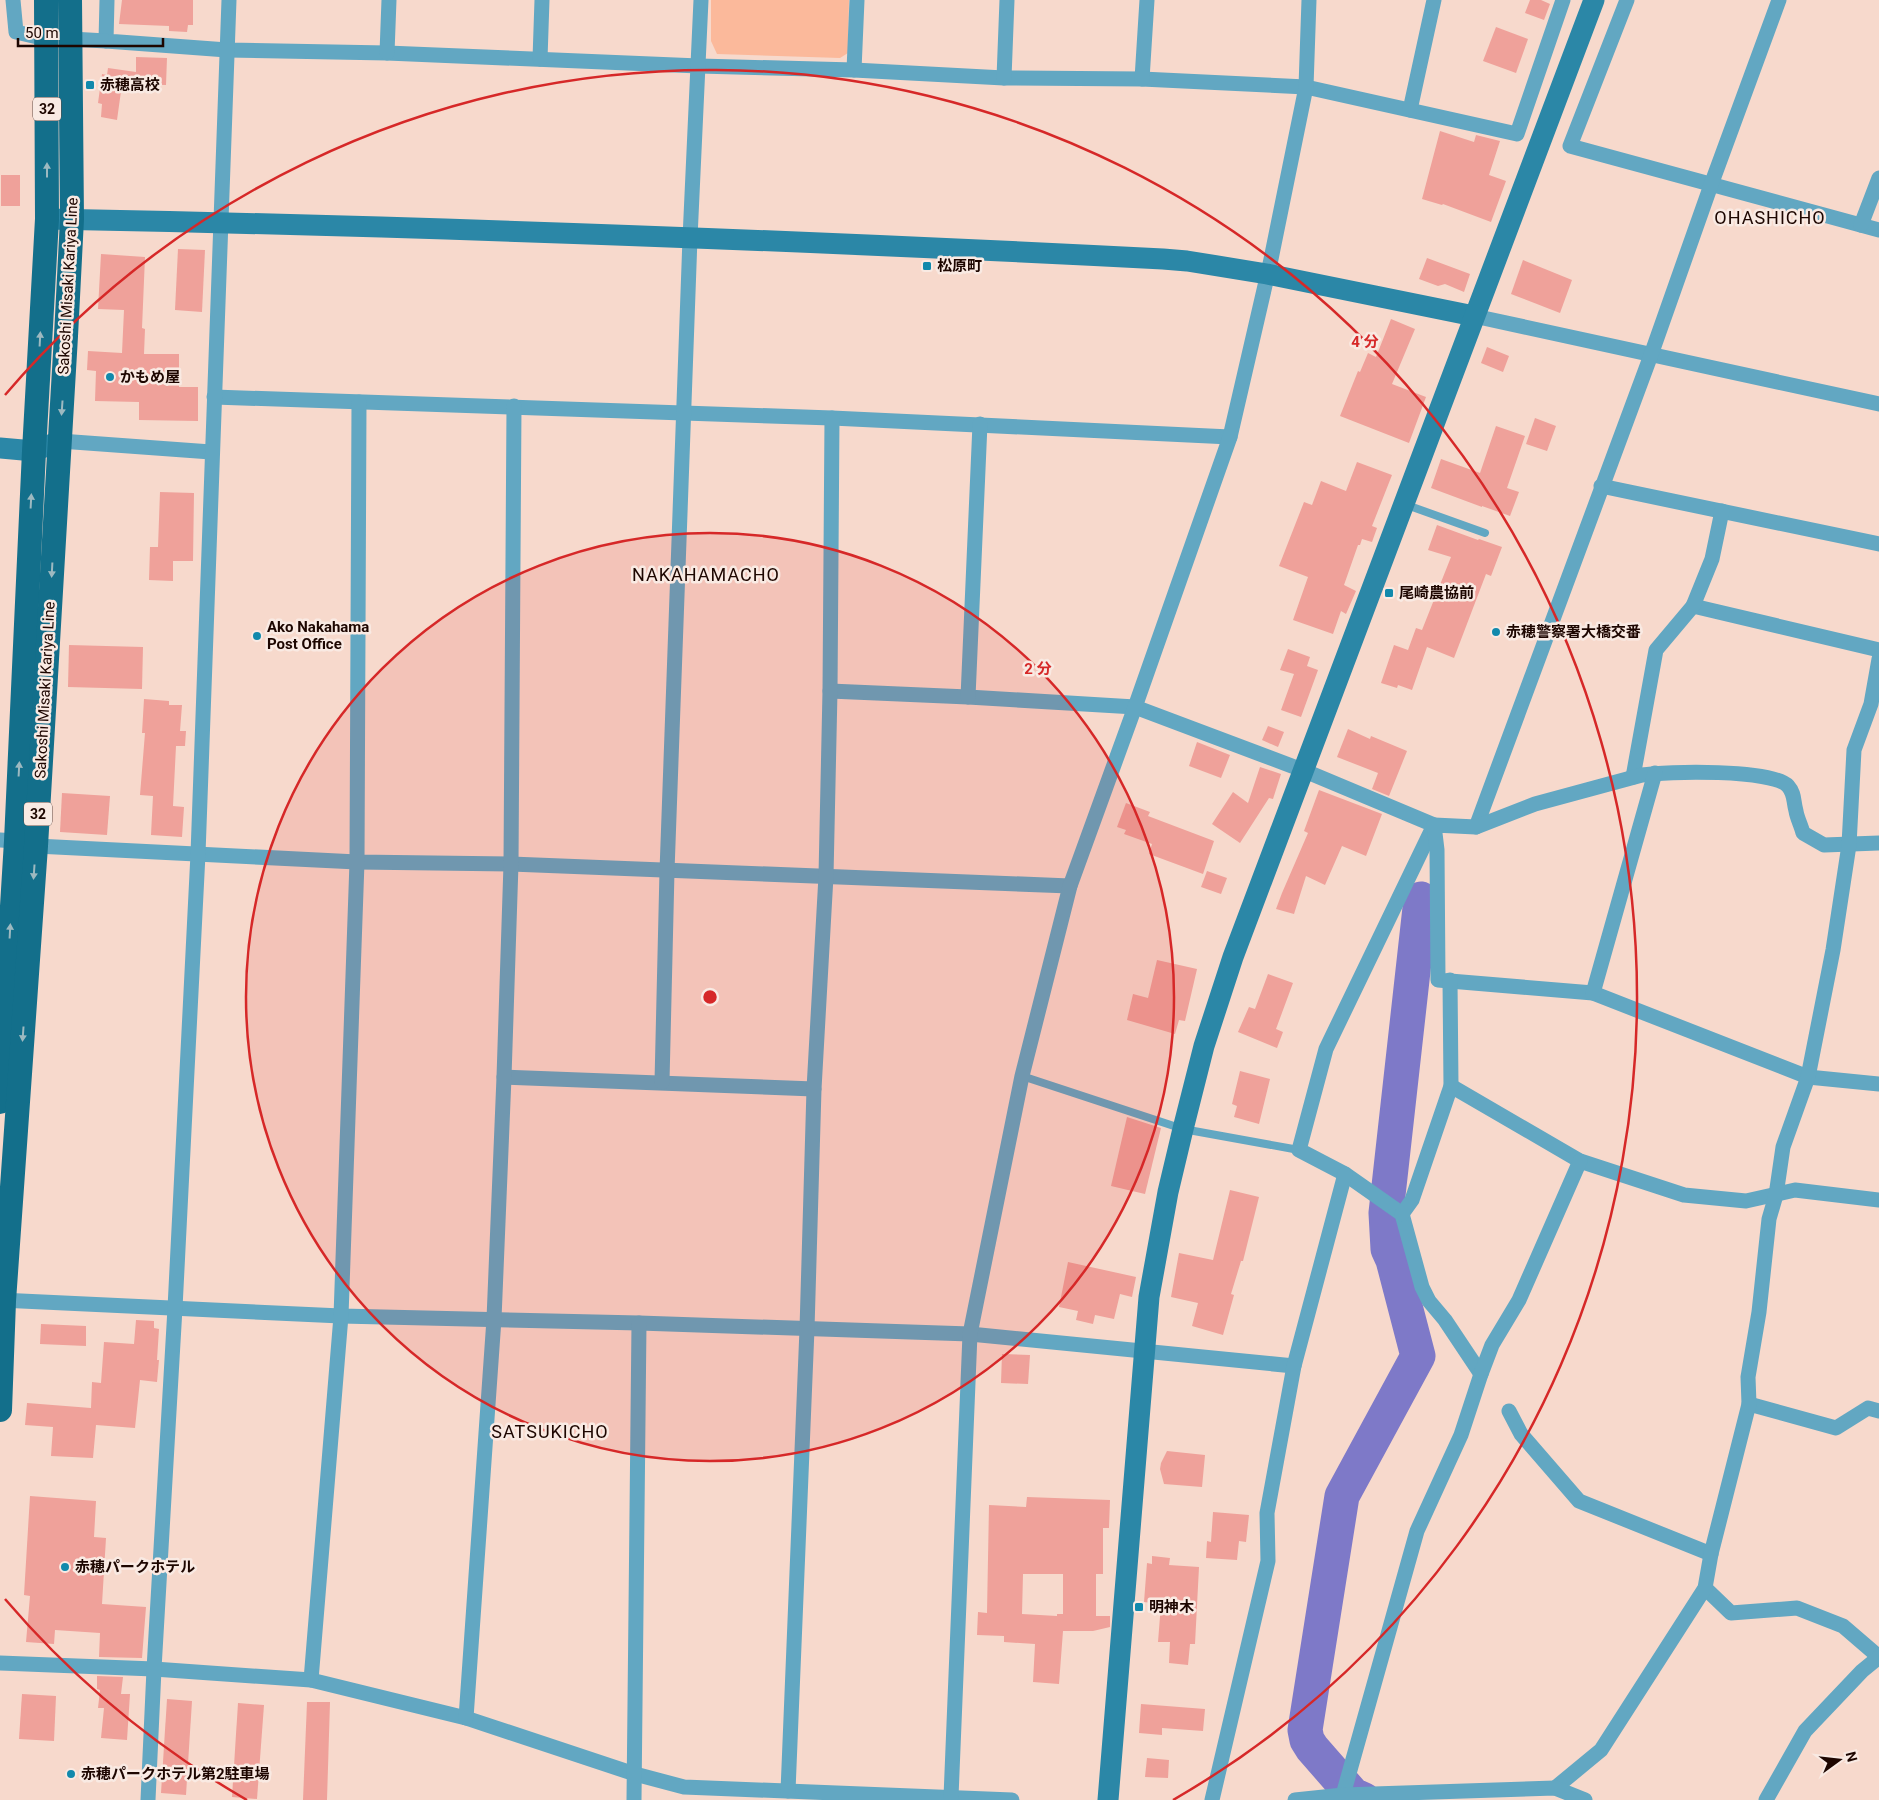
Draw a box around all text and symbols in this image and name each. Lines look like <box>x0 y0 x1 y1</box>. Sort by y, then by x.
scale bar <box>18 15 162 47</box>
text: 50 m <box>25 24 59 42</box>
place label: 赤穂高校 <box>100 76 160 94</box>
marker: 赤穂高校 <box>84 79 96 91</box>
road number: 32 <box>33 98 61 120</box>
one-way arrow <box>43 162 51 178</box>
street label: Sakoshi Misaki Kariya Line <box>54 197 82 375</box>
district label: OHASHICHO <box>1714 207 1826 228</box>
place label: 松原町 <box>937 257 982 275</box>
marker: 松原町 <box>921 260 933 272</box>
one-way arrow <box>36 331 44 347</box>
text: 4 分 <box>1351 333 1379 351</box>
place label: かもめ屋 <box>120 368 180 386</box>
marker: かもめ屋 <box>104 371 116 383</box>
one-way arrow <box>57 400 65 416</box>
one-way arrow <box>28 493 36 509</box>
one-way arrow <box>48 562 56 578</box>
district label: NAKAHAMACHO <box>632 564 780 585</box>
place label: 尾崎農協前 <box>1399 584 1474 602</box>
marker: 尾崎農協前 <box>1383 587 1395 599</box>
street label: Sakoshi Misaki Kariya Line <box>31 601 59 779</box>
place label: Ako Nakahama Post Office <box>267 618 369 653</box>
place label: 赤穂警察署大橋交番 <box>1506 623 1641 641</box>
marker: 赤穂警察署大橋交番 <box>1490 626 1502 638</box>
marker: Ako Nakahama Post Office <box>251 630 263 642</box>
text: 2 分 <box>1024 660 1052 678</box>
one-way arrow <box>15 760 23 776</box>
road number: 32 <box>24 802 52 826</box>
one-way arrow <box>30 864 38 880</box>
one-way arrow <box>7 923 15 939</box>
centre of rings <box>701 988 719 1006</box>
one-way arrow <box>18 1026 26 1042</box>
district label: SATSUKICHO <box>491 1421 609 1442</box>
place label: 赤穂パークホテル <box>75 1558 195 1576</box>
marker: 赤穂パークホテル <box>59 1561 71 1573</box>
place label: 明神木 <box>1149 1598 1194 1616</box>
marker: 明神木 <box>1133 1601 1145 1613</box>
north arrow <box>1814 1735 1864 1785</box>
text: N <box>1843 1750 1861 1763</box>
place label: 赤穂パークホテル第2駐車場 <box>81 1765 270 1783</box>
marker: 赤穂パークホテル第2駐車場 <box>65 1768 77 1780</box>

